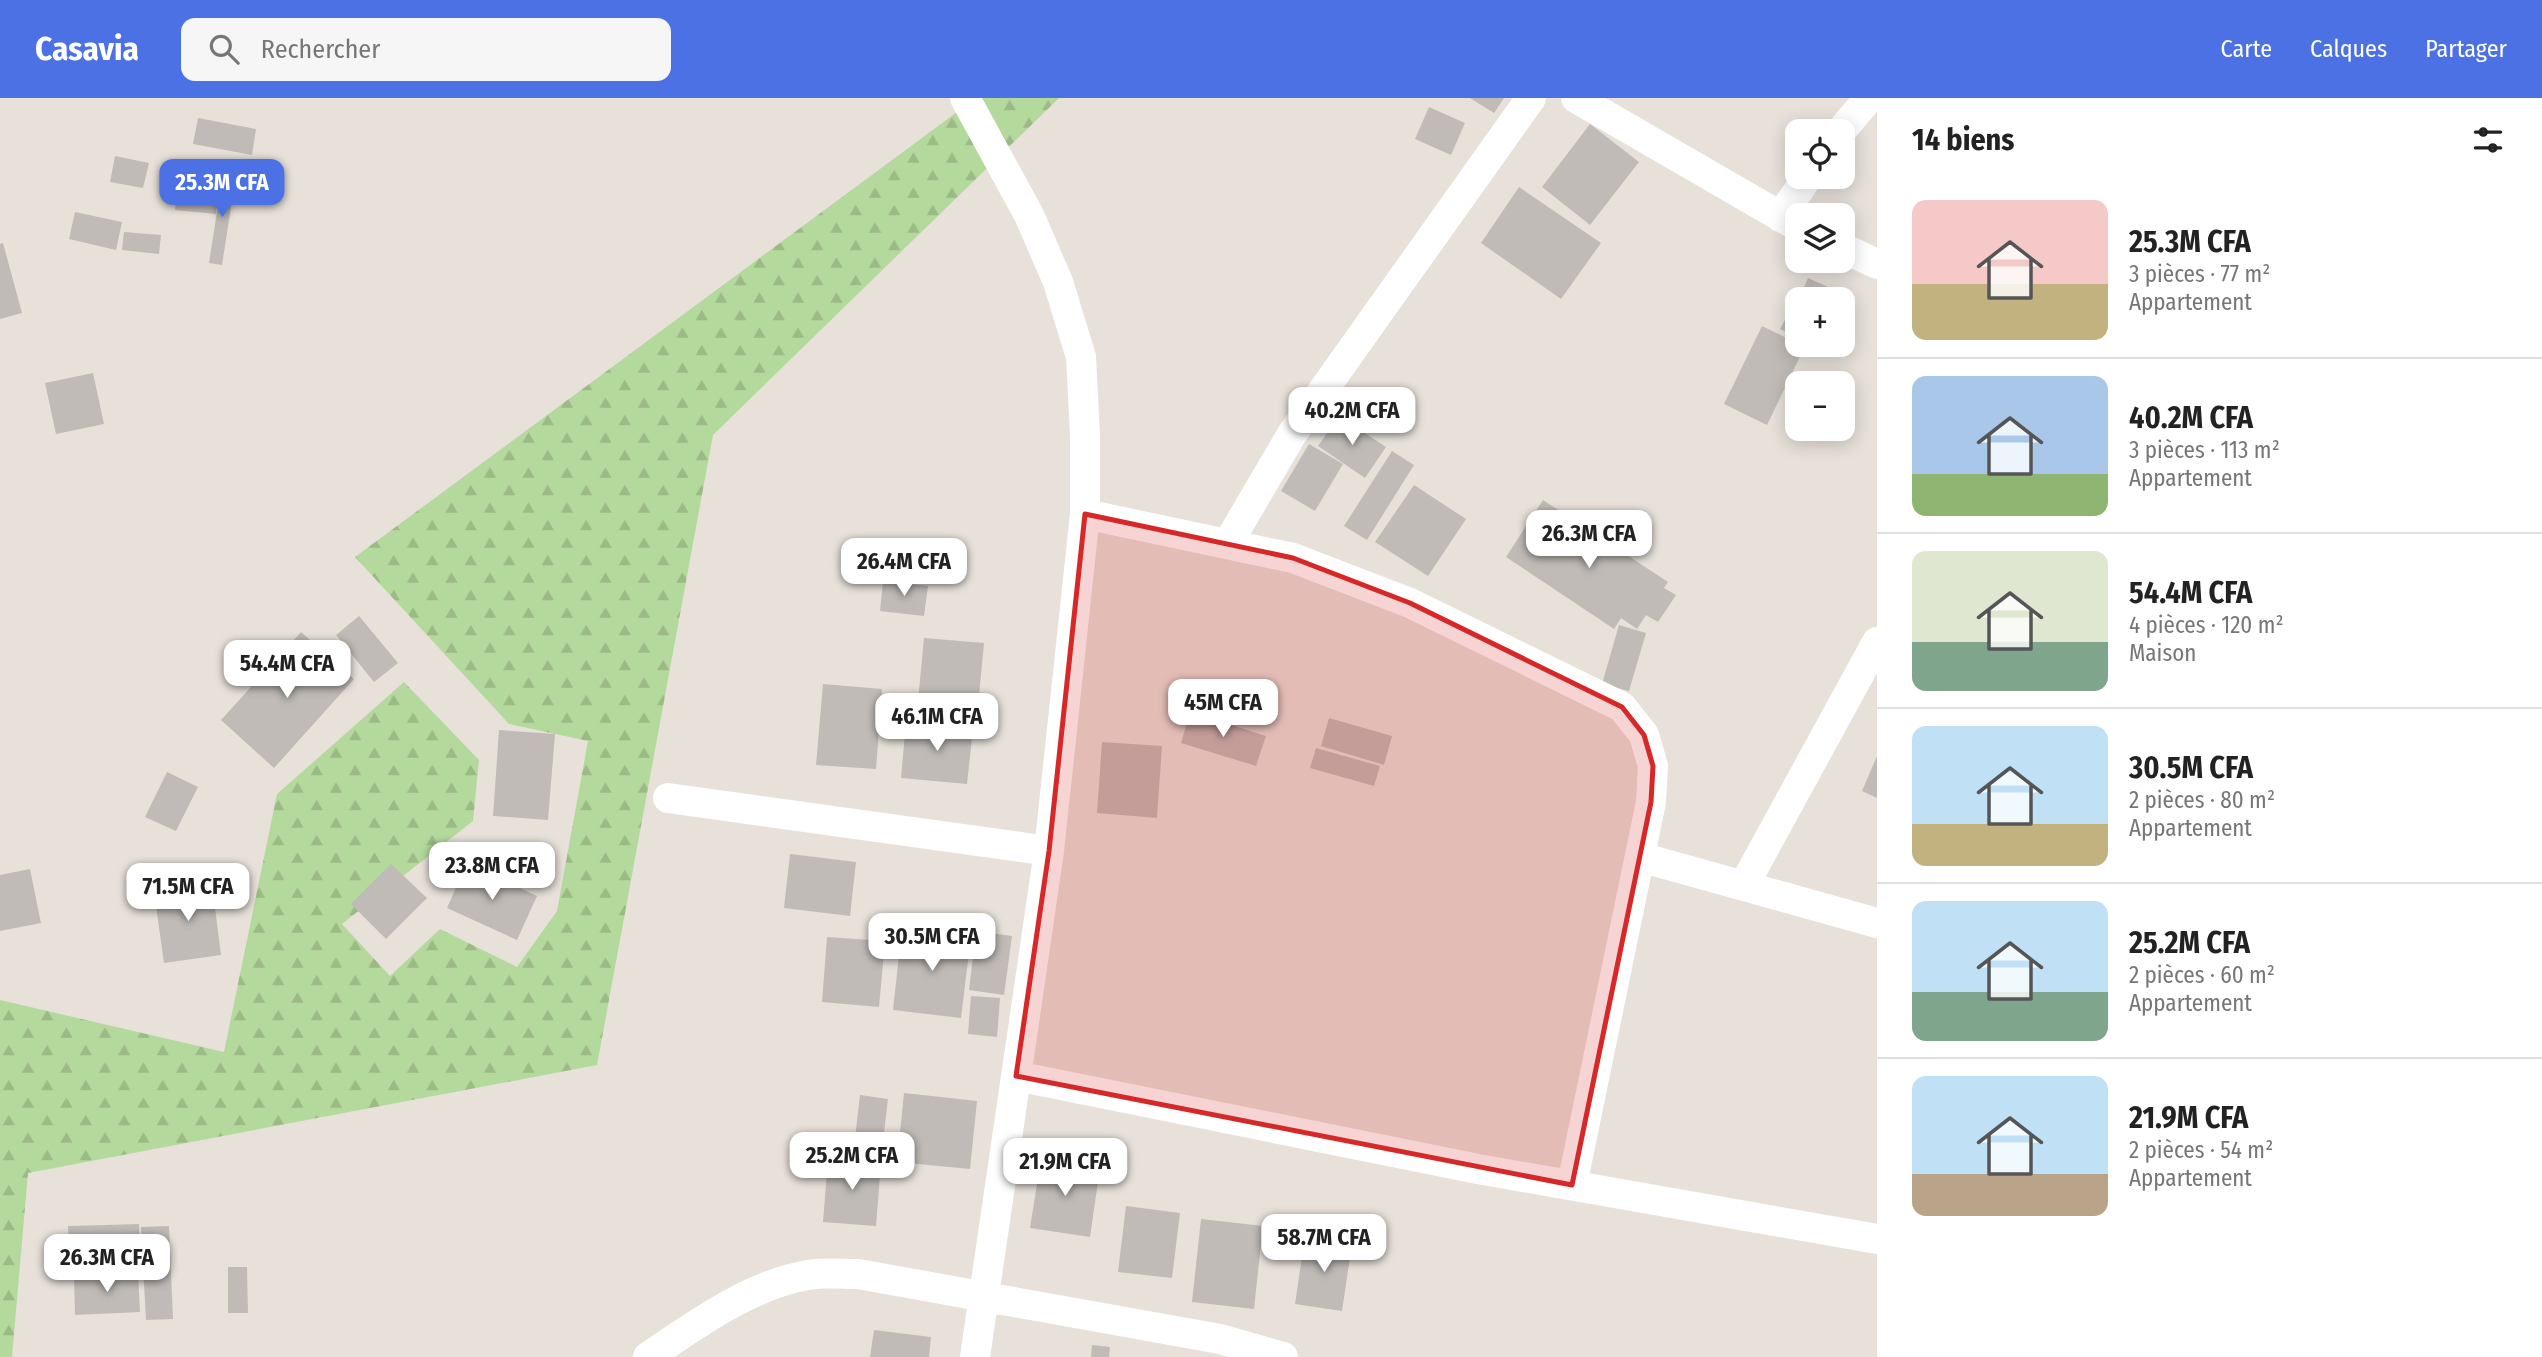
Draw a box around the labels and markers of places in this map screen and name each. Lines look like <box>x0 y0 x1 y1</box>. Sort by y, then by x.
pin: 25.3M CFA <box>142 159 302 219</box>
pin: 40.2M CFA <box>1272 388 1432 447</box>
pin: 26.3M CFA <box>1509 510 1669 570</box>
pin: 26.4M CFA <box>824 538 984 598</box>
pin: 54.4M CFA <box>207 640 367 700</box>
pin: 45M CFA <box>1158 680 1288 739</box>
pin: 46.1M CFA <box>857 694 1017 753</box>
pin: 23.8M CFA <box>412 842 572 902</box>
pin: 71.5M CFA <box>108 864 268 923</box>
pin: 30.5M CFA <box>852 914 1012 973</box>
pin: 25.2M CFA <box>772 1132 932 1192</box>
pin: 21.9M CFA <box>985 1138 1145 1198</box>
pin: 58.7M CFA <box>1244 1214 1404 1274</box>
pin: 26.3M CFA <box>27 1234 187 1294</box>

